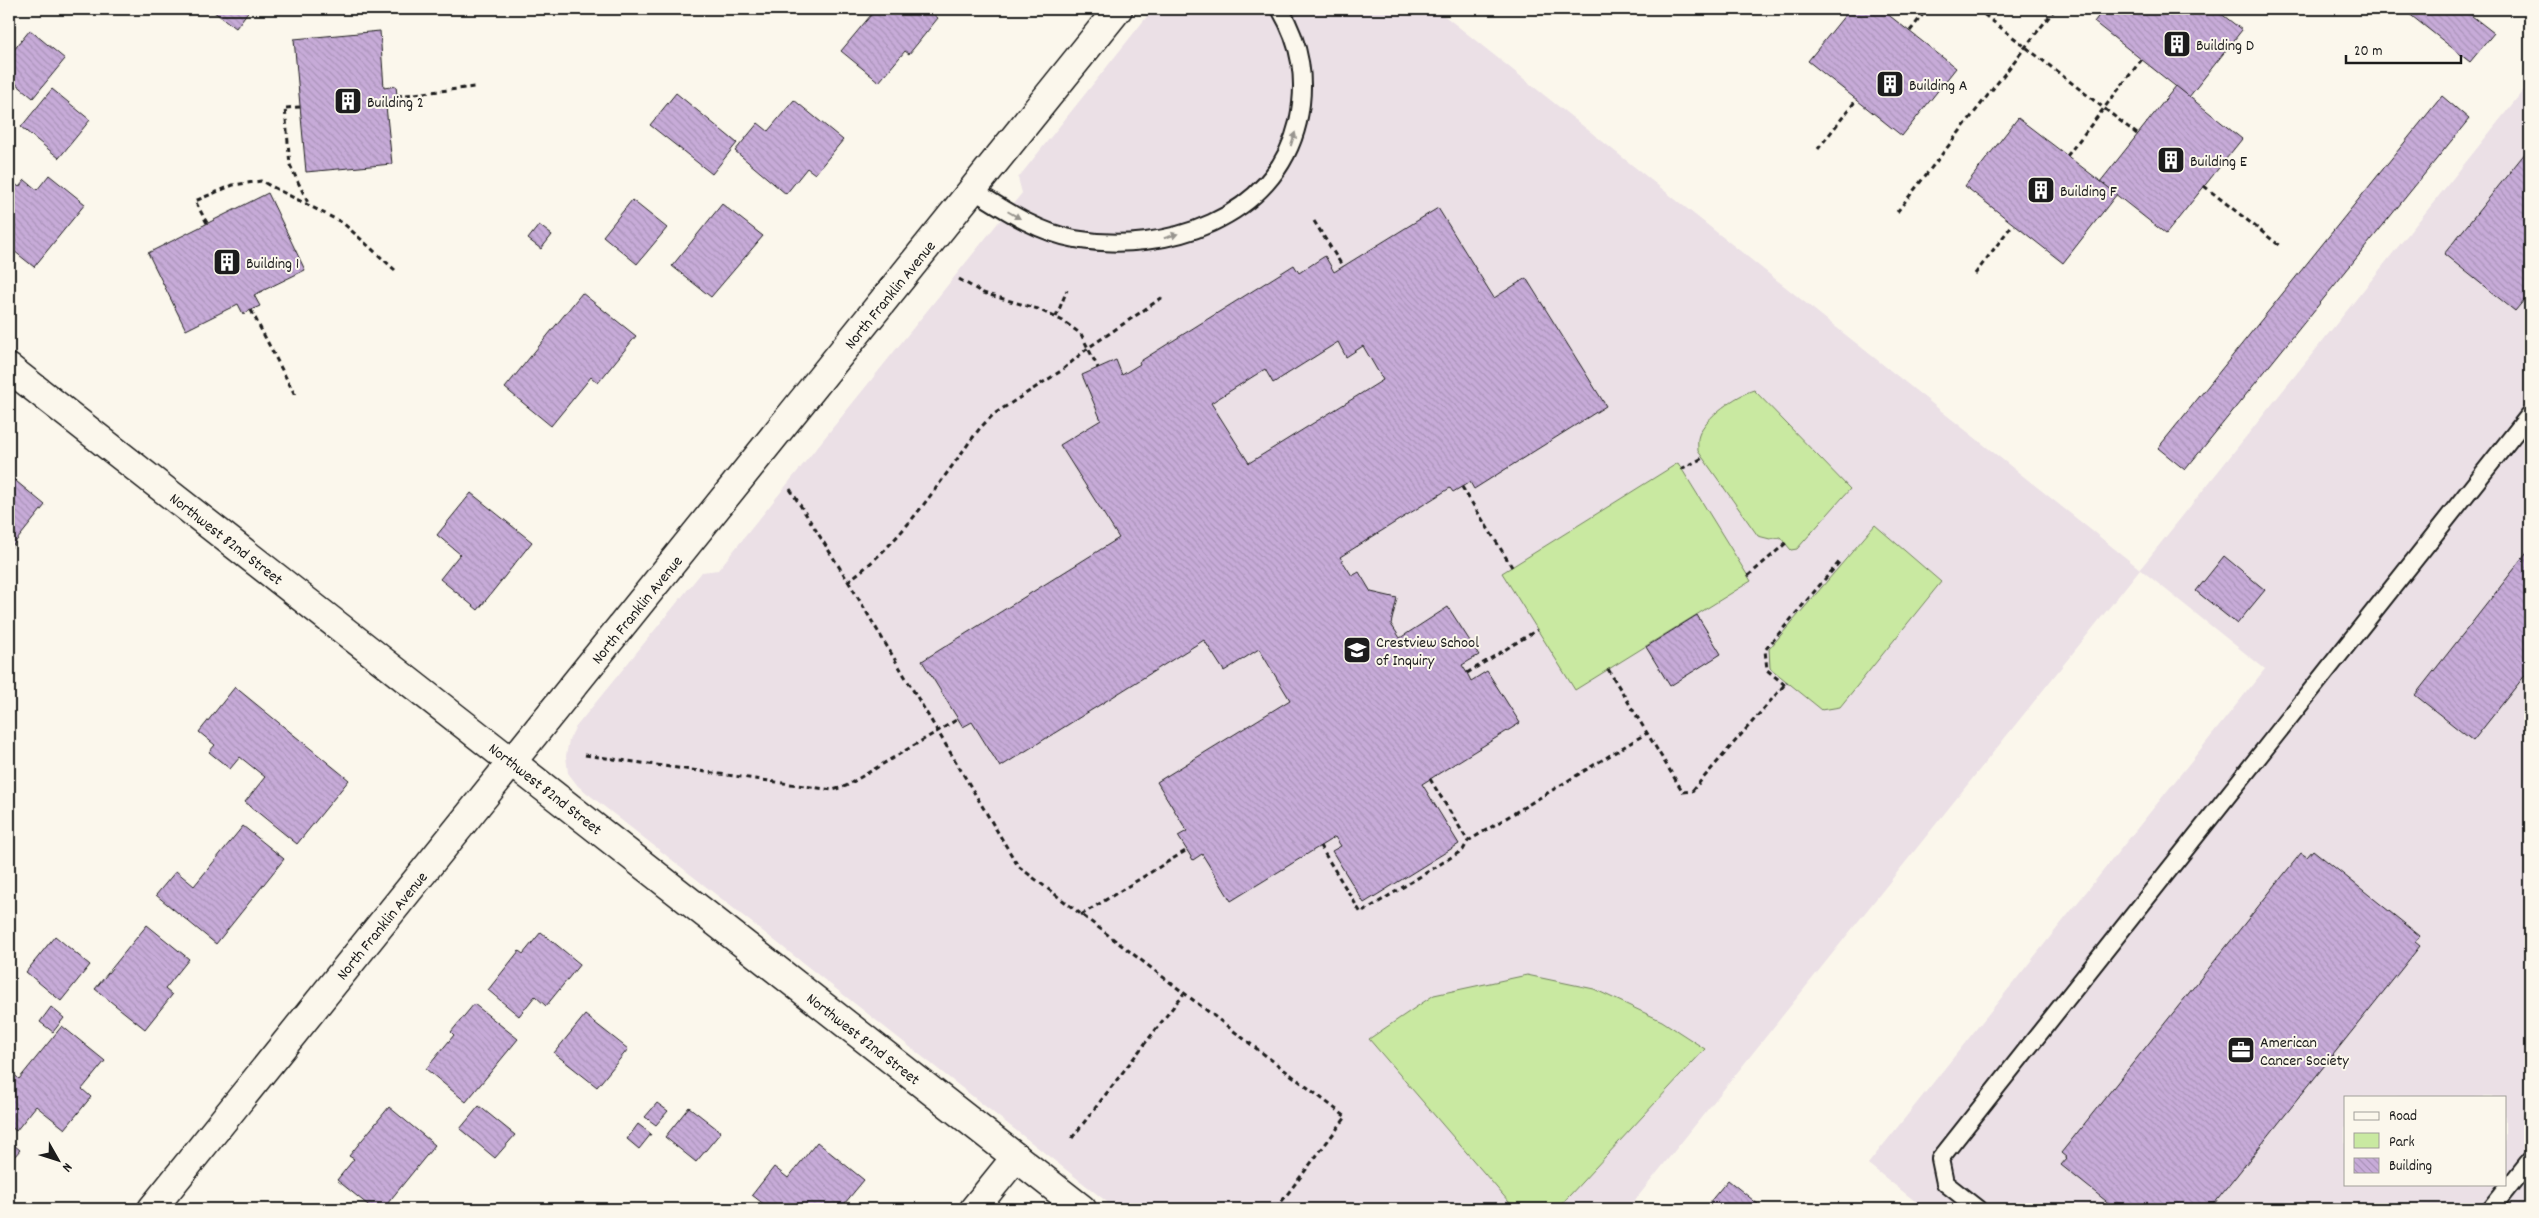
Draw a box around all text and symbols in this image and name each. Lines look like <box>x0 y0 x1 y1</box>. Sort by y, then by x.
building icon: Building D <box>2162 29 2192 59</box>
scale bar <box>2346 32 2462 64</box>
place label: Building D <box>2196 35 2254 58</box>
text: 20 m <box>2354 41 2382 63</box>
building icon: Building A <box>1875 69 1905 99</box>
place label: Building A <box>1909 75 1968 98</box>
building icon: Building 2 <box>333 86 363 116</box>
place label: Building 2 <box>367 92 424 115</box>
one-way arrow <box>1289 131 1297 146</box>
building icon: Building E <box>2156 145 2186 175</box>
place label: Building E <box>2190 151 2248 174</box>
building icon: Building F <box>2026 175 2056 205</box>
place label: Building F <box>2060 181 2117 204</box>
one-way arrow <box>1007 211 1022 219</box>
one-way arrow <box>1164 232 1179 240</box>
street label: North Franklin Avenue <box>840 236 942 355</box>
building icon: Building 1 <box>212 247 242 277</box>
place label: Building 1 <box>246 253 299 276</box>
street label: Northwest 82nd Street <box>164 488 287 592</box>
street label: North Franklin Avenue <box>587 551 689 670</box>
place label: Crestview School of Inquiry <box>1376 632 1479 673</box>
school or university icon: Crestview School of Inquiry <box>1342 635 1372 665</box>
street label: Northwest 82nd Street <box>483 738 606 842</box>
street label: North Franklin Avenue <box>332 867 434 986</box>
street label: Northwest 82nd Street <box>801 988 924 1092</box>
place label: American Cancer Society <box>2260 1032 2349 1073</box>
office icon: American Cancer Society <box>2226 1035 2256 1065</box>
legend <box>2344 1096 2506 1186</box>
text: Road <box>2389 1106 2417 1128</box>
text: Park <box>2389 1132 2415 1154</box>
north arrow <box>32 1136 82 1186</box>
text: Building <box>2389 1156 2432 1178</box>
text: N <box>57 1158 76 1176</box>

